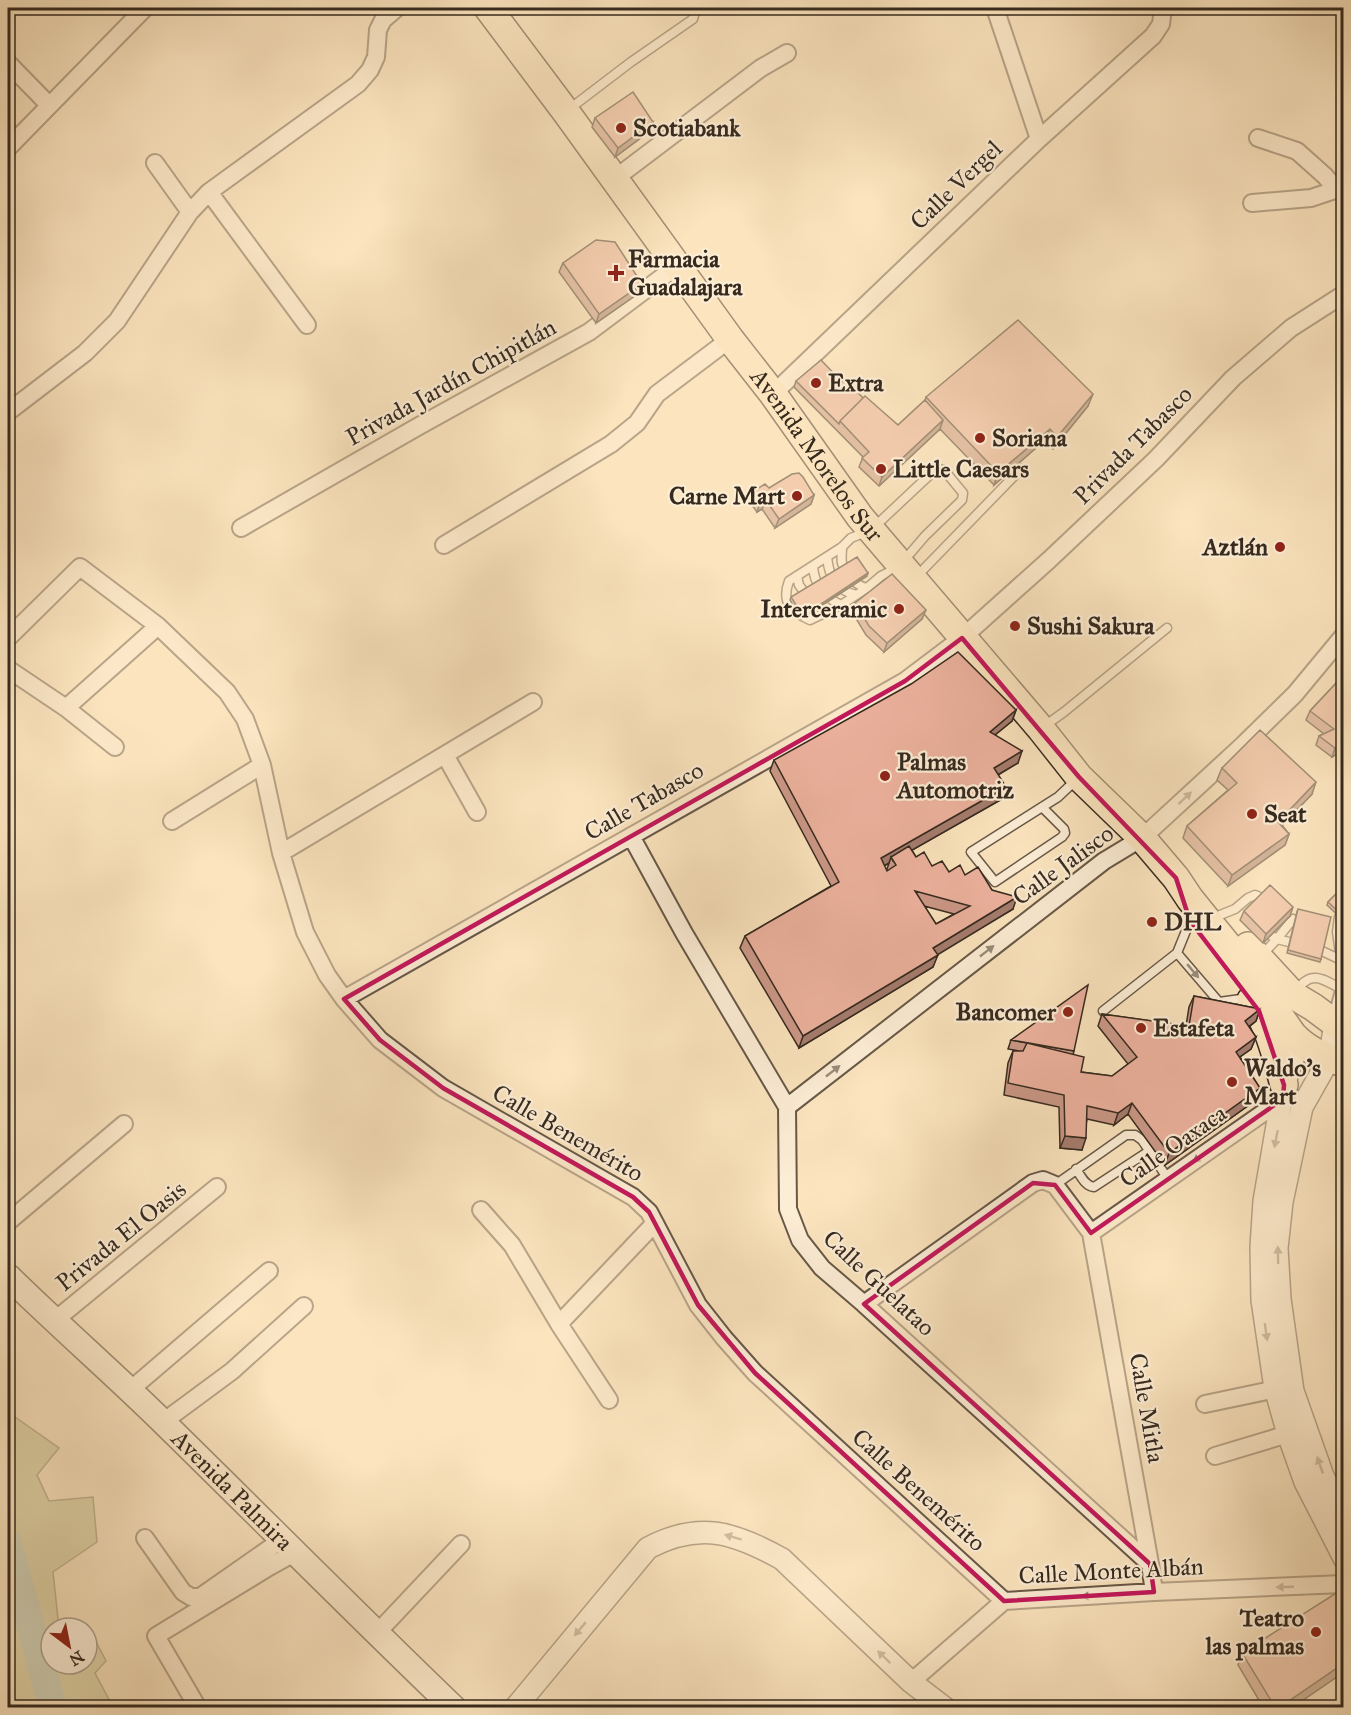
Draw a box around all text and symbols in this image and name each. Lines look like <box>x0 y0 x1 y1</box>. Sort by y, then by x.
place label: Scotiabank <box>633 113 741 143</box>
marker: Scotiabank <box>614 121 628 135</box>
street label: Calle Vergel <box>904 133 1009 236</box>
place label: Farmacia Guadalajara <box>628 244 743 302</box>
marker: Farmacia Guadalajara <box>609 266 623 280</box>
street label: Privada Jardín Chipitlán <box>341 312 561 452</box>
street label: Avenida Morelos Sur <box>743 362 890 548</box>
place label: Extra <box>828 368 884 398</box>
marker: Extra <box>809 376 823 390</box>
street label: Privada Tabasco <box>1067 379 1199 511</box>
place label: Soriana <box>992 423 1068 453</box>
marker: Soriana <box>973 431 987 445</box>
place label: Little Caesars <box>893 454 1029 484</box>
marker: Little Caesars <box>874 462 888 476</box>
place label: Carne Mart <box>669 481 786 511</box>
marker: Carne Mart <box>790 489 804 503</box>
place label: Aztlán <box>1201 532 1268 562</box>
marker: Aztlán <box>1273 540 1287 554</box>
place label: Interceramic <box>760 594 887 624</box>
marker: Interceramic <box>892 602 906 616</box>
place label: Sushi Sakura <box>1027 611 1155 641</box>
marker: Sushi Sakura <box>1008 619 1022 633</box>
place label: Palmas Automotriz <box>895 747 1015 805</box>
street label: Calle Tabasco <box>579 755 709 847</box>
marker: Palmas Automotriz <box>878 769 892 783</box>
one-way arrow <box>1178 792 1192 806</box>
place label: Seat <box>1264 799 1307 829</box>
marker: Seat <box>1245 807 1259 821</box>
street label: Calle Jalisco <box>1006 818 1120 912</box>
place label: DHL <box>1164 907 1221 937</box>
marker: DHL <box>1145 915 1159 929</box>
one-way arrow <box>979 945 995 958</box>
one-way arrow <box>1186 963 1199 979</box>
place label: Bancomer <box>956 997 1057 1027</box>
marker: Bancomer <box>1061 1005 1075 1019</box>
place label: Estafeta <box>1153 1013 1235 1043</box>
marker: Estafeta <box>1134 1021 1148 1035</box>
place label: Waldo's Mart <box>1244 1053 1321 1111</box>
one-way arrow <box>825 1065 841 1077</box>
marker: Waldo's Mart <box>1225 1075 1239 1089</box>
street label: Calle Benemérito <box>487 1078 649 1188</box>
street label: Calle Oaxaca <box>1114 1098 1233 1194</box>
one-way arrow <box>1271 1129 1280 1148</box>
one-way arrow <box>1193 1151 1209 1163</box>
street label: Privada El Oasis <box>50 1174 192 1298</box>
street label: Calle Guelatao <box>817 1223 941 1343</box>
one-way arrow <box>1273 1245 1283 1264</box>
one-way arrow <box>1262 1323 1271 1342</box>
street label: Calle Mitla <box>1123 1351 1172 1466</box>
street label: Calle Benemérito <box>846 1422 992 1558</box>
street label: Avenida Palmira <box>164 1423 300 1557</box>
one-way arrow <box>1314 1456 1324 1474</box>
one-way arrow <box>724 1532 742 1541</box>
street label: Calle Monte Albán <box>1018 1551 1204 1591</box>
one-way arrow <box>1276 1582 1295 1591</box>
one-way arrow <box>1081 1591 1100 1601</box>
place label: Teatro las palmas <box>1205 1603 1304 1661</box>
north arrow <box>39 1616 99 1676</box>
one-way arrow <box>574 1622 587 1637</box>
marker: Teatro las palmas <box>1309 1625 1323 1639</box>
text: N <box>66 1647 87 1670</box>
one-way arrow <box>878 1650 892 1664</box>

